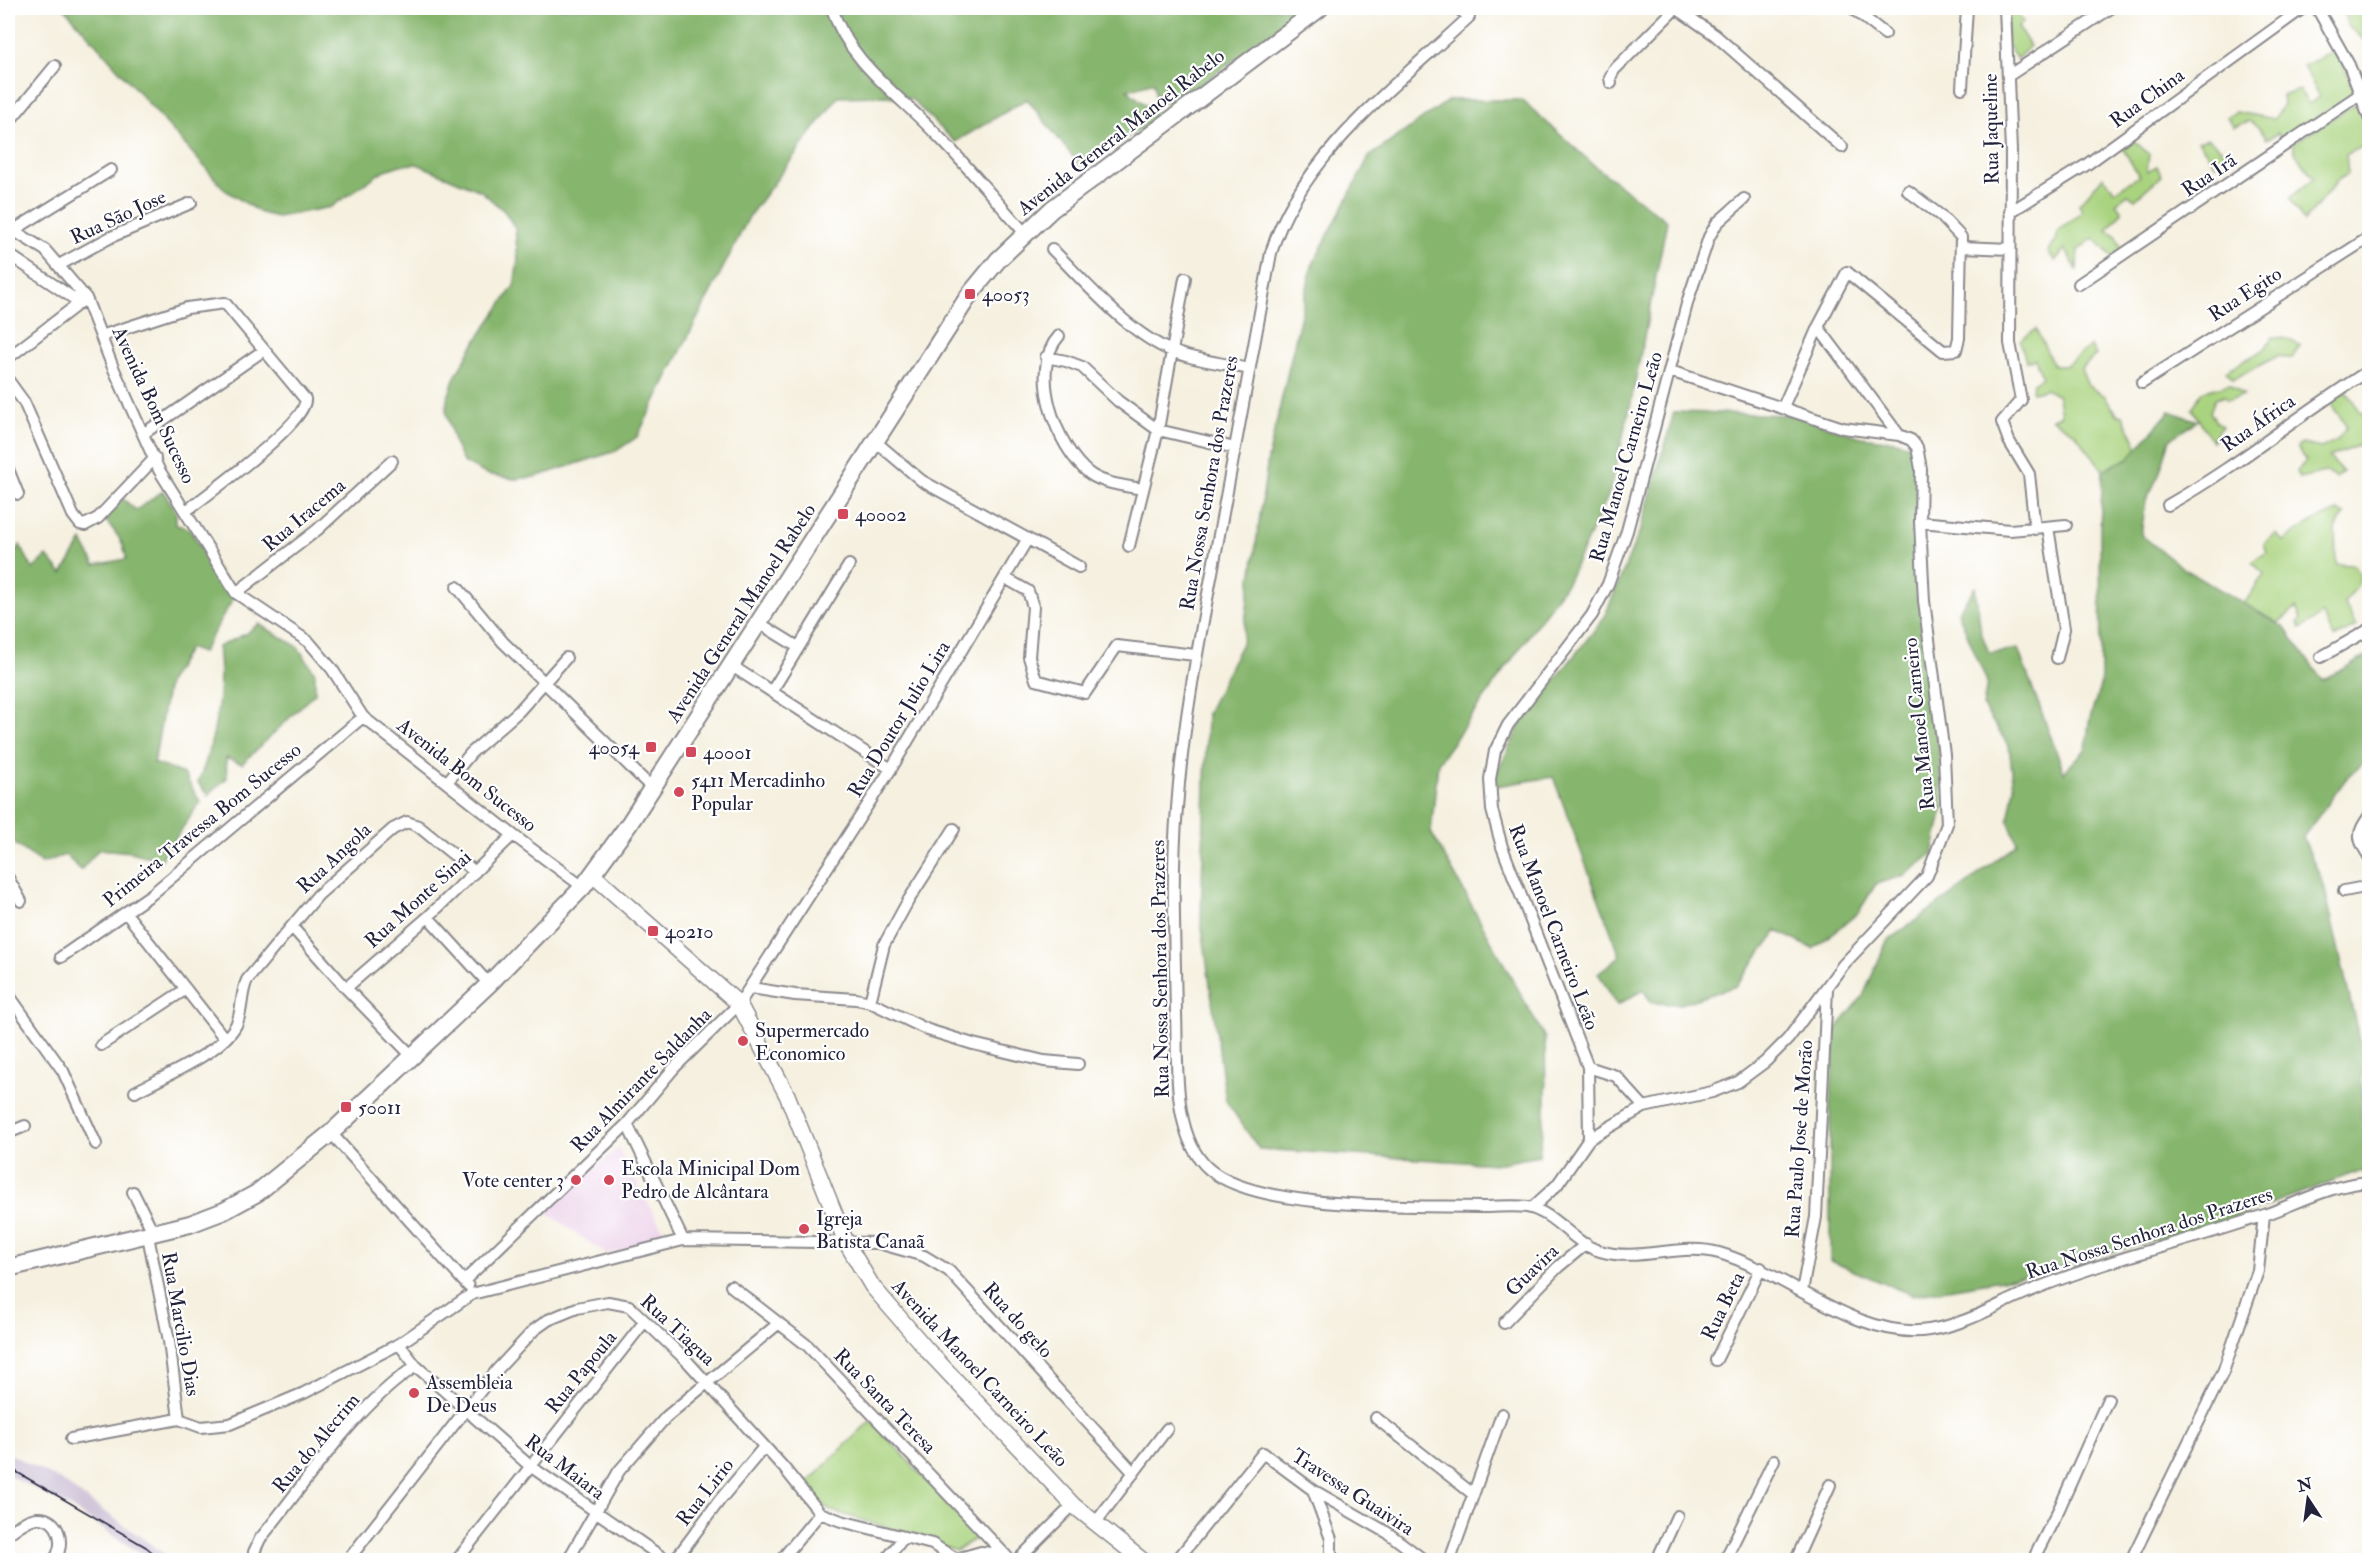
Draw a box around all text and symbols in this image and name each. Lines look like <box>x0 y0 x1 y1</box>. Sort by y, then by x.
street label: Avenida General Manoel Rabelo <box>1012 43 1230 221</box>
street label: Rua China <box>2105 62 2190 133</box>
street label: Rua Jaqueline <box>1978 73 2004 185</box>
street label: Rua Irã <box>2177 147 2242 202</box>
street label: Rua São Jose <box>66 184 170 250</box>
street label: Rua Egito <box>2204 261 2286 327</box>
place label: 40053 <box>982 282 1030 307</box>
marker: 40053 <box>963 287 977 301</box>
street label: Avenida Bom Sucesso <box>106 322 201 488</box>
street label: Rua Manoel Carneiro Leão <box>1584 349 1668 565</box>
street label: Rua Nossa Senhora dos Prazeres <box>1174 354 1244 612</box>
street label: Rua África <box>2215 387 2301 458</box>
street label: Rua Iracema <box>257 473 351 557</box>
street label: Avenida General Manoel Rabelo <box>660 499 821 728</box>
place label: 40002 <box>855 502 907 527</box>
marker: 40002 <box>836 507 850 521</box>
street label: Rua Doutor Julio Lira <box>842 635 956 802</box>
street label: Rua Manoel Carneiro <box>1898 637 1940 811</box>
street label: Avenida Bom Sucesso <box>391 712 542 837</box>
place label: 40054 <box>589 735 640 760</box>
street label: Primeira Travessa Bom Sucesso <box>98 737 306 913</box>
marker: 40054 <box>644 740 658 754</box>
place label: 40001 <box>703 740 752 765</box>
marker: 40001 <box>684 745 698 759</box>
place label: 5411 Mercadinho Popular <box>691 768 825 817</box>
marker: 5411 Mercadinho Popular <box>672 785 686 799</box>
street label: Rua Angola <box>292 817 377 899</box>
street label: Rua Manoel Carneiro Leão <box>1503 821 1605 1033</box>
street label: Rua Nossa Senhora dos Prazeres <box>1145 840 1175 1098</box>
street label: Rua Monte Sinai <box>359 845 477 953</box>
place label: 40210 <box>665 919 713 944</box>
marker: 40210 <box>646 924 660 938</box>
street label: Rua Almirante Saldanha <box>565 1002 717 1158</box>
place label: Supermercado Economico <box>755 1018 869 1066</box>
marker: Supermercado Economico <box>736 1034 750 1048</box>
street label: Rua Paulo Jose de Morão <box>1780 1039 1818 1239</box>
place label: 50011 <box>358 1095 401 1120</box>
marker: 50011 <box>339 1100 353 1114</box>
place label: Escola Minicipal Dom Pedro de Alcântara <box>621 1156 800 1204</box>
place label: Vote center 3 <box>462 1168 564 1193</box>
marker: Vote center 3 <box>569 1173 583 1187</box>
marker: Escola Minicipal Dom Pedro de Alcântara <box>602 1173 616 1187</box>
street label: Rua Nossa Senhora dos Prazeres <box>2022 1181 2276 1285</box>
place label: Igreja Batista Canaã <box>816 1206 925 1254</box>
marker: Igreja Batista Canaã <box>797 1222 811 1236</box>
street label: Guavira <box>1500 1238 1565 1301</box>
street label: Rua Marcilio Dias <box>156 1250 206 1398</box>
street label: Rua Beta <box>1696 1267 1751 1344</box>
street label: Avenida Manoel Carneiro Leão <box>886 1273 1074 1472</box>
street label: Rua do gelo <box>977 1277 1059 1363</box>
street label: Rua Tiagua <box>635 1289 721 1372</box>
street label: Rua Papoula <box>540 1325 623 1419</box>
street label: Rua Santa Teresa <box>828 1343 942 1459</box>
place label: Assembleia De Deus <box>425 1370 514 1418</box>
marker: Assembleia De Deus <box>407 1386 421 1400</box>
street label: Rua do Alecrim <box>267 1387 365 1498</box>
street label: Rua Maiara <box>520 1429 610 1506</box>
street label: Travessa Guaivira <box>1287 1443 1420 1541</box>
street label: Rua Lirio <box>671 1453 739 1531</box>
north arrow <box>2278 1469 2338 1529</box>
text: N <box>2295 1474 2315 1497</box>

